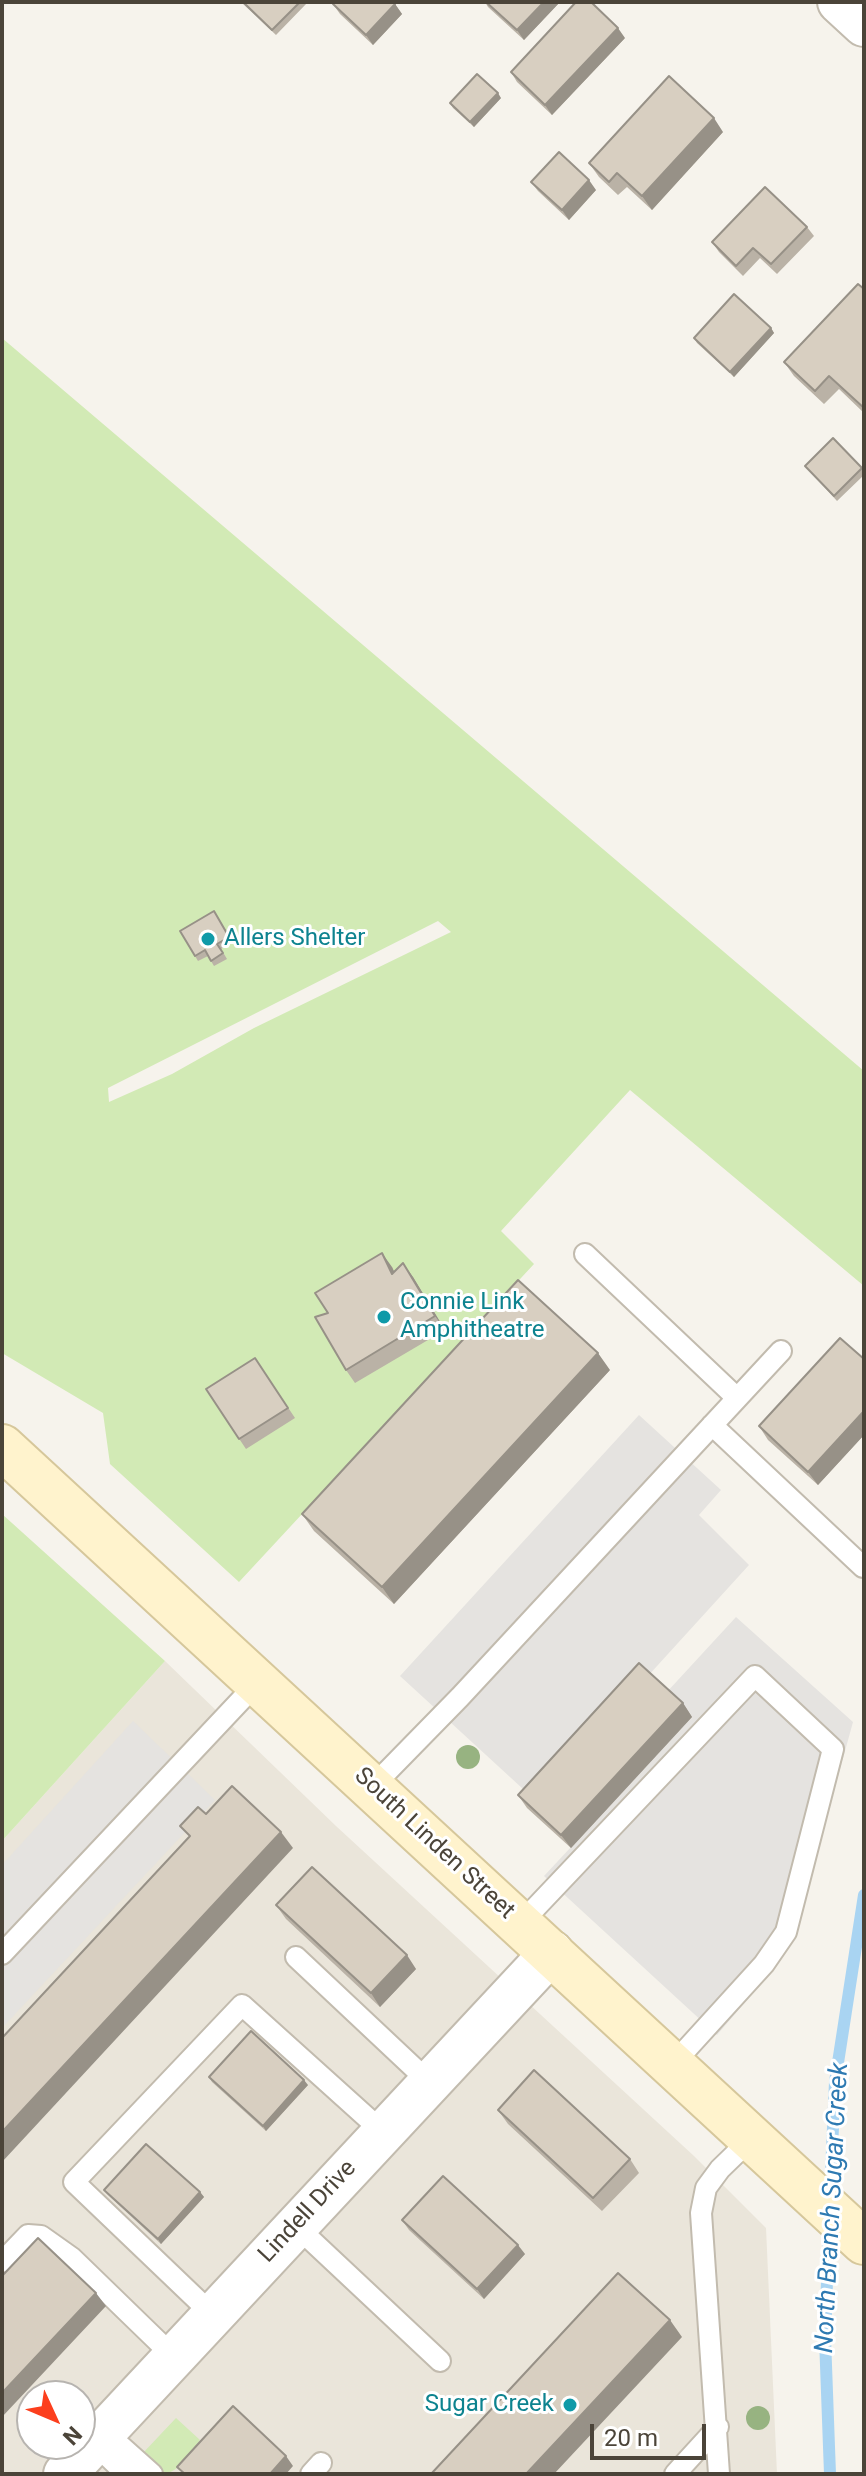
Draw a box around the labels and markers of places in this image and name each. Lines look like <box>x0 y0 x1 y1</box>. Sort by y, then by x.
place label: Allers Shelter <box>224 925 365 953</box>
marker: Allers Shelter <box>199 930 217 948</box>
place label: Connie Link Amphitheatre <box>400 1289 545 1345</box>
marker: Connie Link Amphitheatre <box>375 1308 393 1326</box>
place label: Sugar Creek <box>425 2391 554 2419</box>
marker: Sugar Creek <box>561 2396 579 2414</box>

